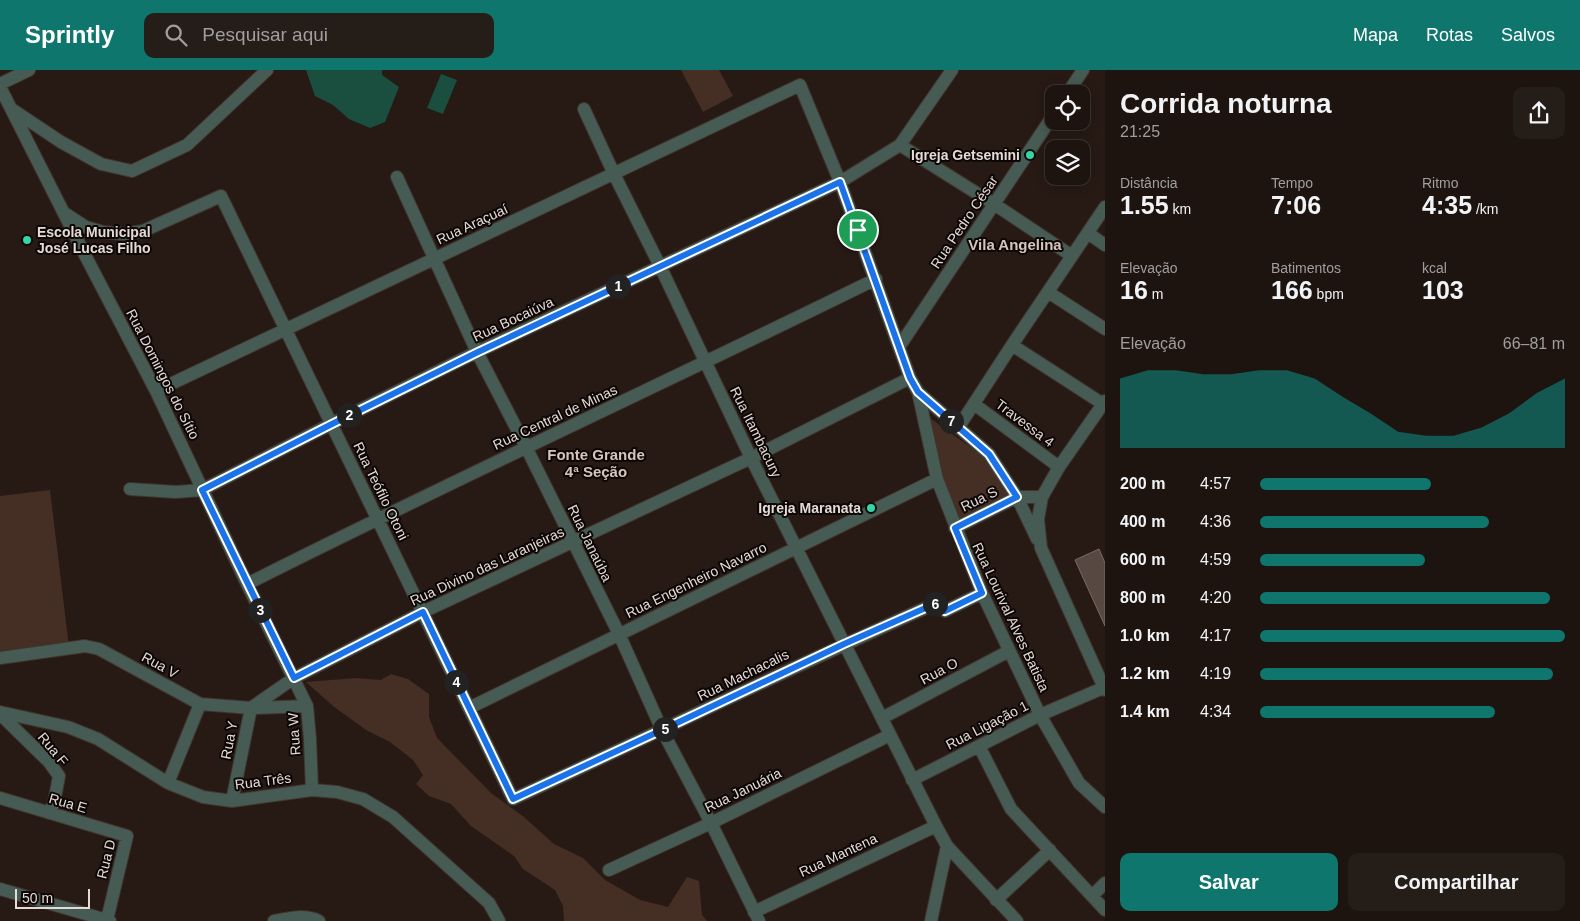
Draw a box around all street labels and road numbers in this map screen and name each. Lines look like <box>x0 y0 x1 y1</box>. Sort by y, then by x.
street label: Rua Pedro César <box>927 172 1001 271</box>
street label: Rua Araçuaí <box>434 200 510 248</box>
street label: Rua Bocaiúva <box>470 293 556 345</box>
street label: Rua Domingos do Sítio <box>123 306 203 442</box>
street label: Rua Central de Minas <box>490 381 620 453</box>
street label: Rua Itambacury <box>727 384 785 480</box>
street label: Travessa 4 <box>993 396 1057 450</box>
street label: Rua Teófilo Otoni <box>350 439 412 543</box>
street label: Rua S <box>958 483 1000 515</box>
street label: Rua Janaúba <box>565 502 616 584</box>
street label: Rua Divino das Laranjeiras <box>407 523 567 609</box>
street label: Rua Engenheiro Navarro <box>623 539 769 621</box>
street label: Rua Lourival Alves Batista <box>969 540 1053 694</box>
street label: Rua Machacalis <box>695 646 791 704</box>
street label: Rua V <box>139 649 181 682</box>
street label: Rua O <box>917 654 961 688</box>
street label: Rua Ligação 1 <box>943 697 1031 753</box>
street label: Rua W <box>284 711 303 756</box>
street label: Rua Y <box>217 719 241 761</box>
street label: Rua F <box>35 729 71 769</box>
street label: Rua Januária <box>702 764 784 815</box>
street label: Rua Três <box>234 770 292 792</box>
street label: Rua E <box>47 790 89 816</box>
street label: Rua Mantena <box>797 830 880 880</box>
street label: Rua D <box>93 838 119 880</box>

